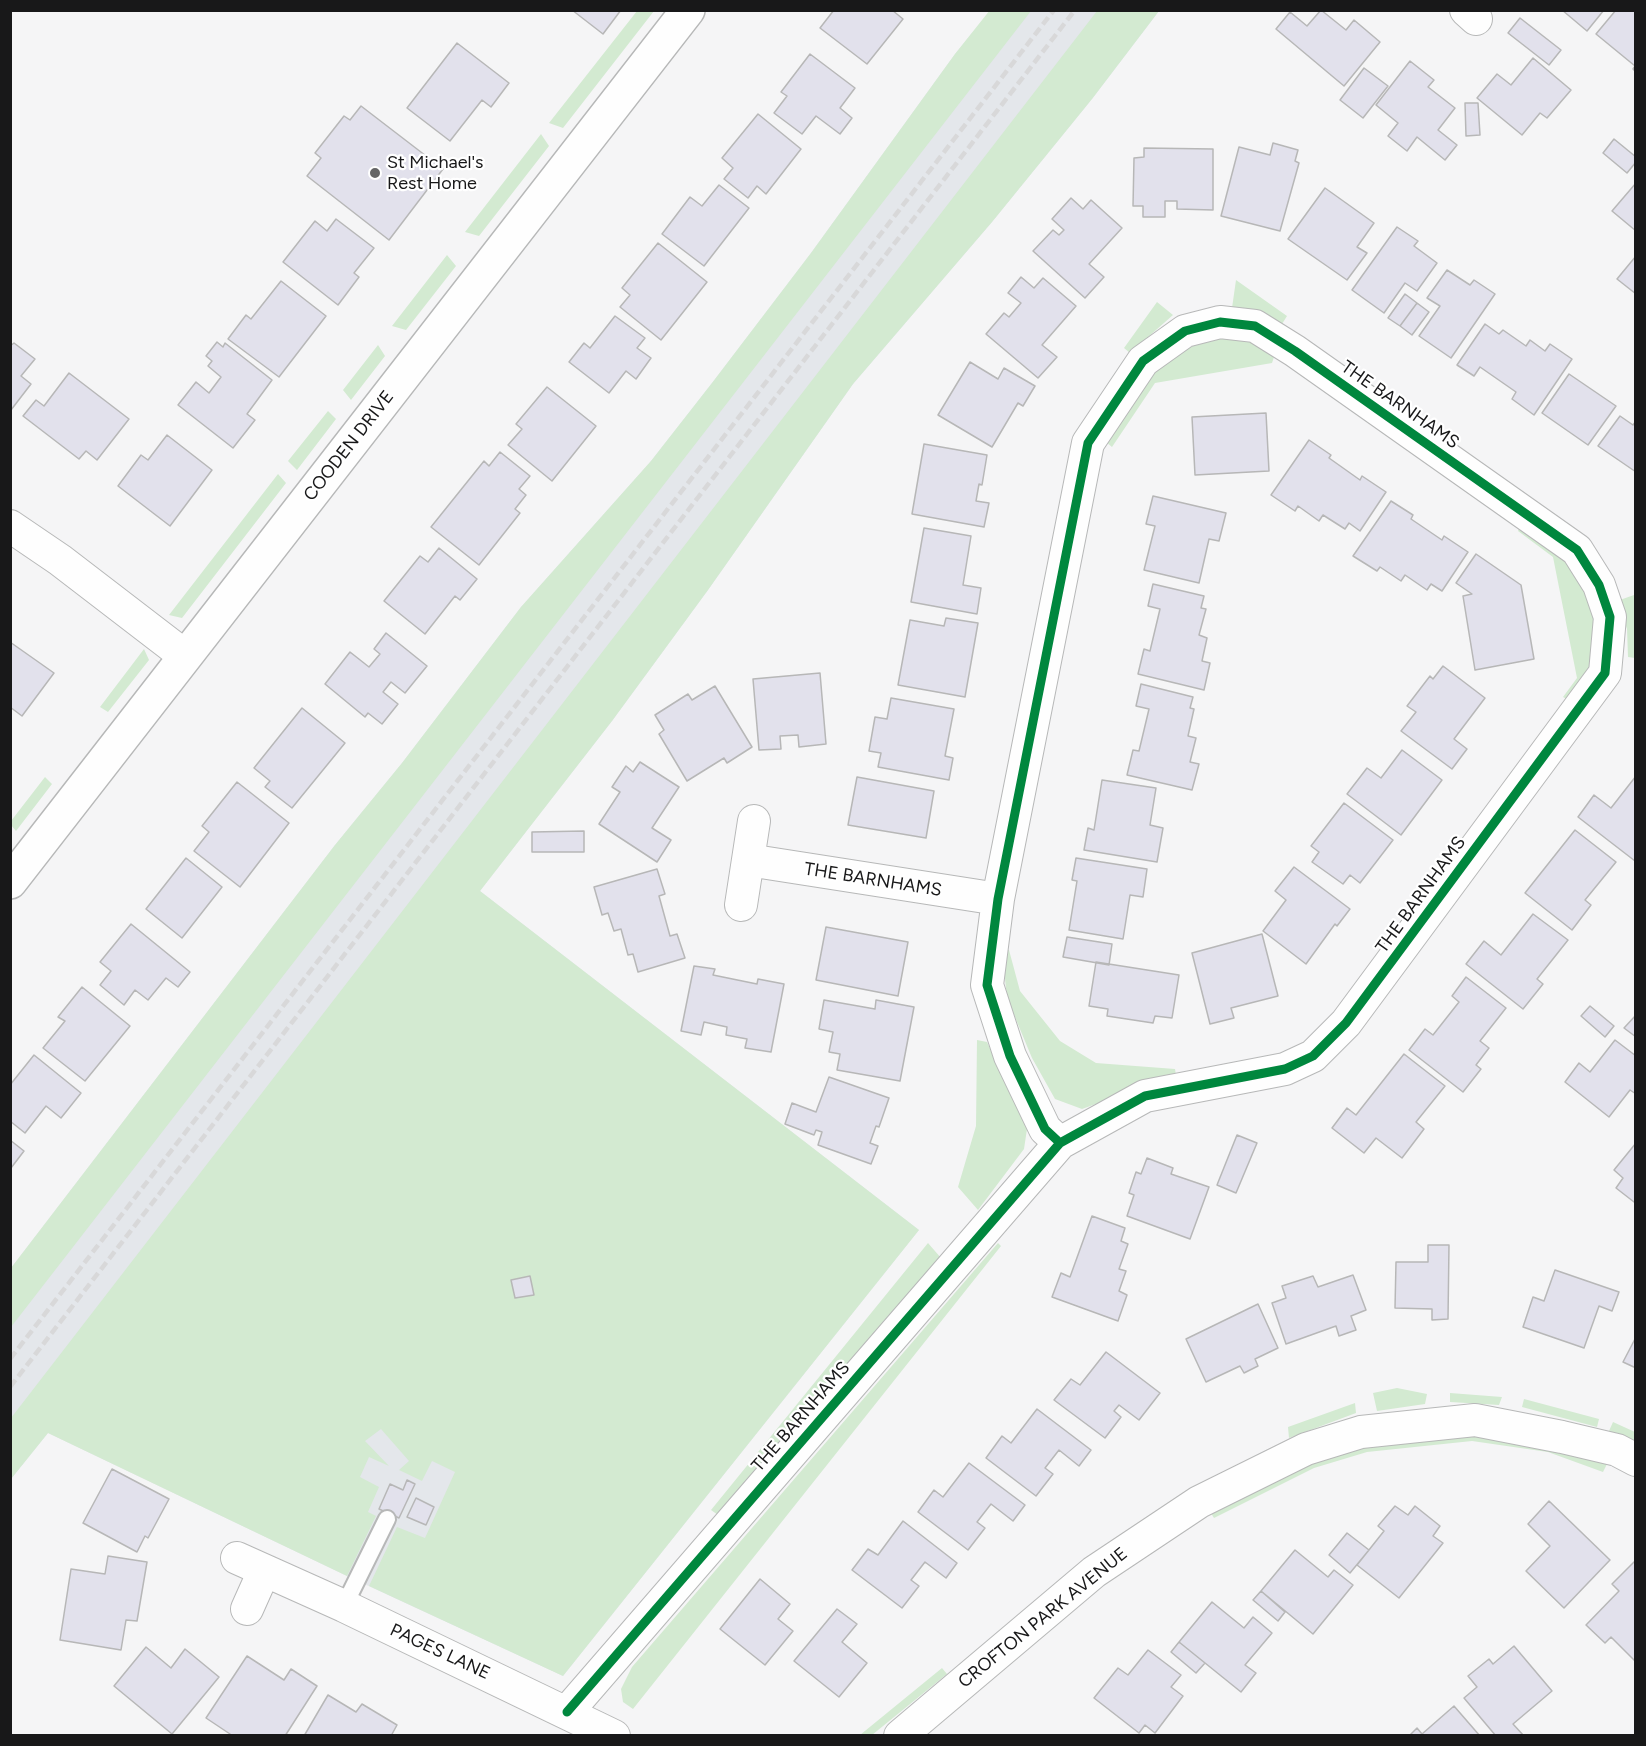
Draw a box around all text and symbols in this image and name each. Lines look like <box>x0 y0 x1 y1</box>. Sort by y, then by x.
place label: St Michael's Rest Home <box>387 152 483 195</box>
marker: St Michael's Rest Home <box>368 166 382 180</box>
street label: THE BARNHAMS <box>1337 356 1463 454</box>
street label: COODEN DRIVE <box>299 387 399 505</box>
street label: THE BARNHAMS <box>1371 832 1471 958</box>
street label: THE BARNHAMS <box>803 858 943 902</box>
street label: THE BARNHAMS <box>747 1357 855 1477</box>
street label: CROFTON PARK AVENUE <box>954 1543 1132 1693</box>
street label: PAGES LANE <box>386 1619 494 1685</box>

